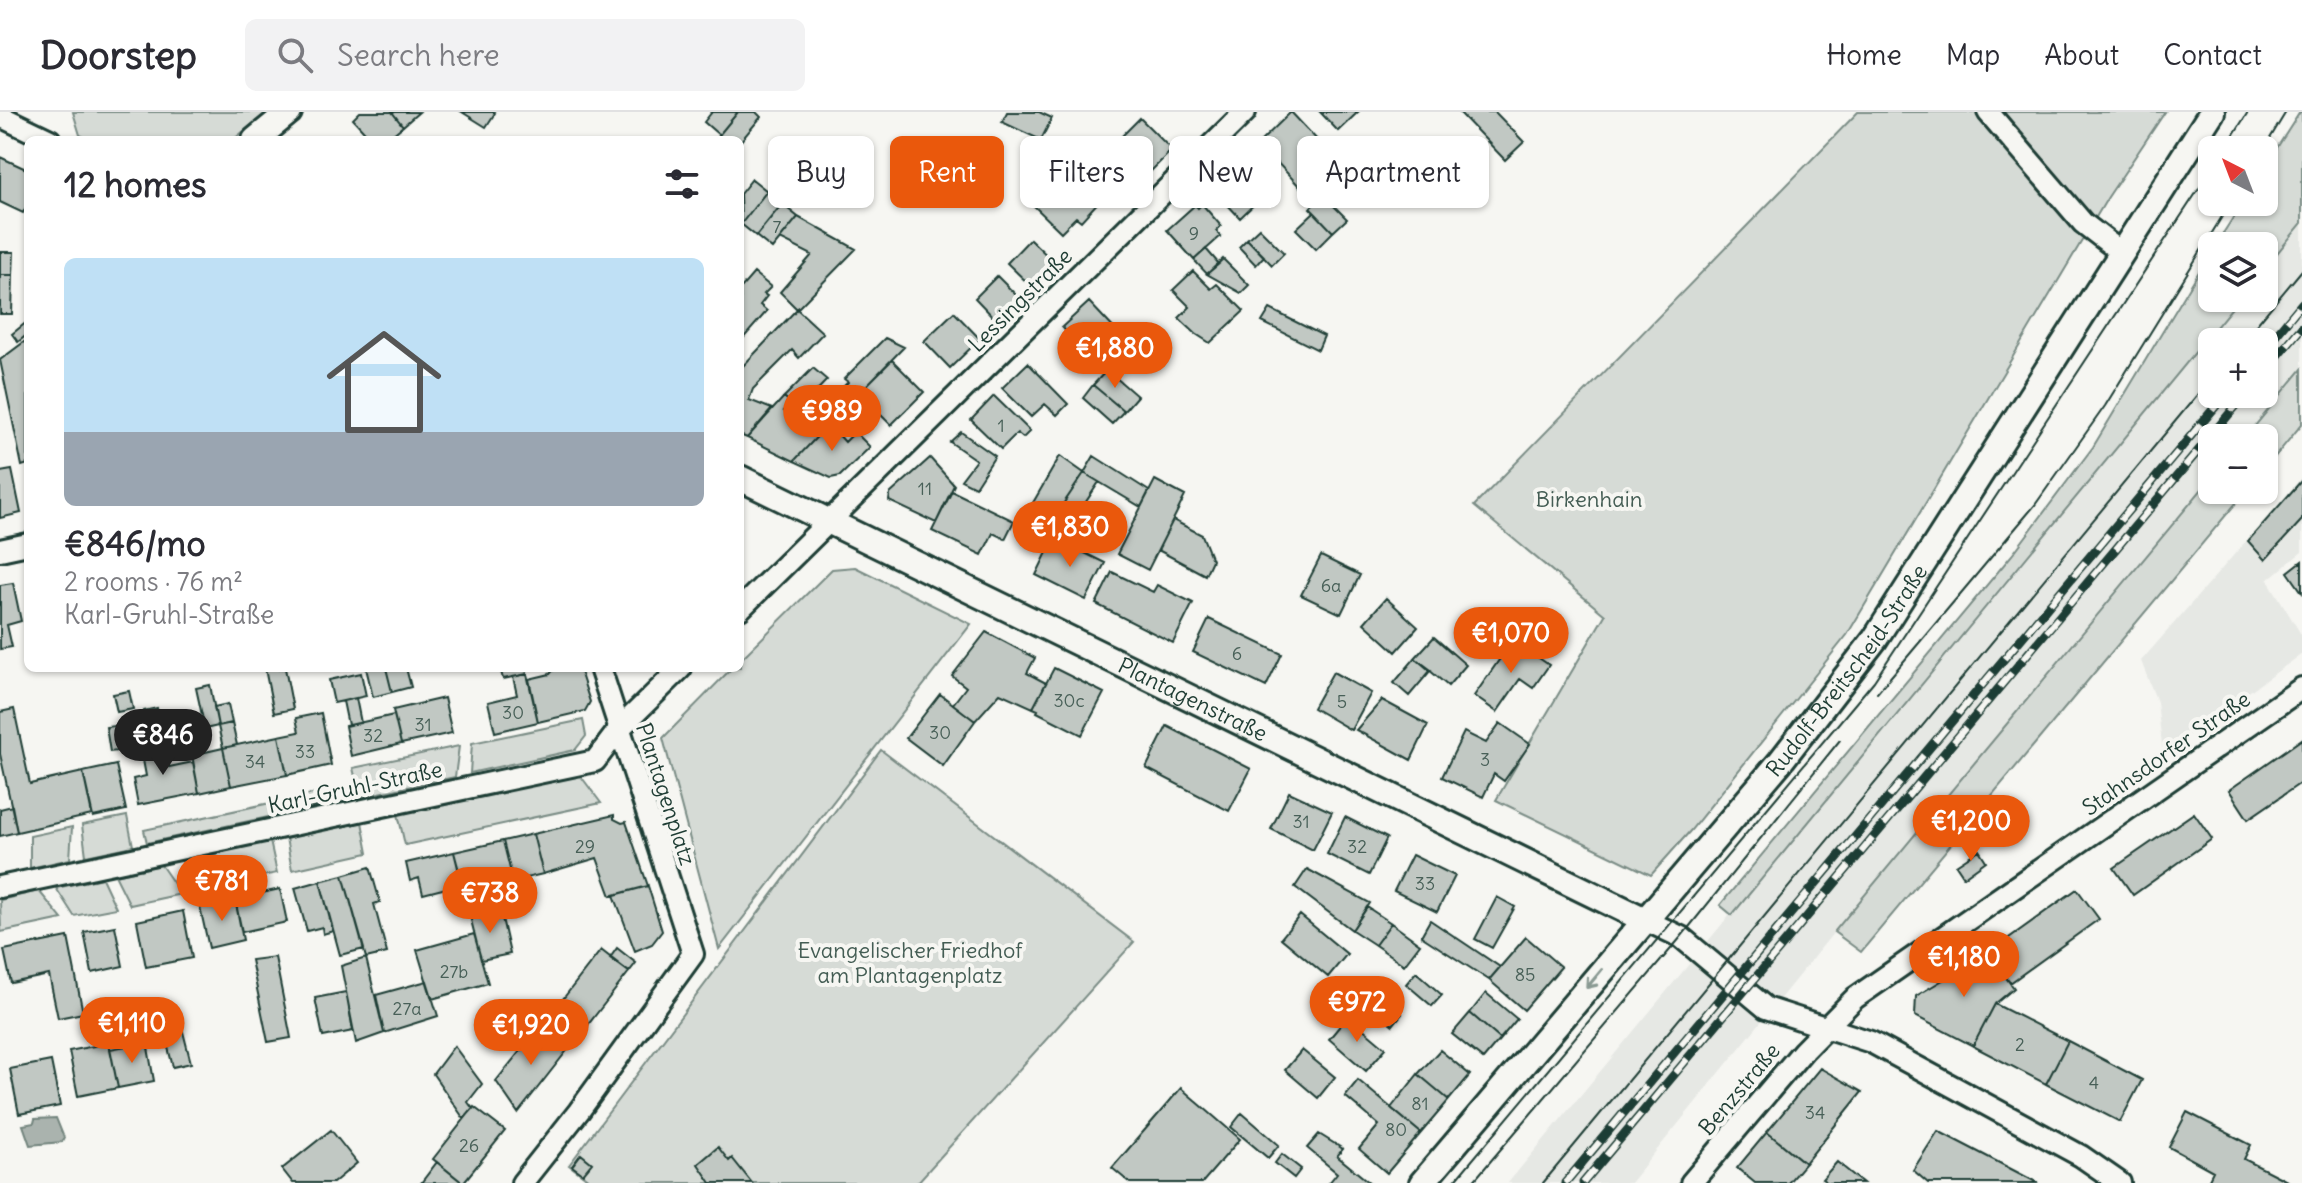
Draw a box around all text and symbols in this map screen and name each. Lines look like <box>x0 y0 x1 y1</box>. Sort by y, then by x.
search box <box>245 19 805 91</box>
text: Doorstep <box>40 32 197 79</box>
icon: search <box>273 33 317 77</box>
text: Search here <box>337 36 500 74</box>
text: Home <box>1826 37 1902 73</box>
text: Map <box>1946 37 2000 73</box>
text: About <box>2044 37 2119 73</box>
text: Contact <box>2163 37 2262 73</box>
chip: Buy <box>768 136 874 208</box>
chip: Rent <box>890 136 1004 208</box>
chip: Filters <box>1020 136 1153 208</box>
chip: New <box>1169 136 1281 208</box>
chip: Apartment <box>1297 136 1489 208</box>
north arrow <box>2198 136 2278 216</box>
map controls <box>2198 136 2278 504</box>
icon: filters <box>660 162 704 206</box>
text: 12 homes <box>64 163 207 206</box>
house number: 7 <box>773 215 782 238</box>
house number: 9 <box>1189 222 1199 245</box>
button: layers <box>2198 232 2278 312</box>
street label: Lessingstraße <box>962 242 1078 358</box>
icon: home <box>312 310 456 454</box>
pin: €1,880 <box>1050 322 1180 390</box>
button: + <box>2198 328 2278 408</box>
text: €1,880 <box>1075 331 1155 364</box>
pin: €989 <box>785 385 879 453</box>
text: €989 <box>801 394 863 427</box>
house number: 1 <box>997 414 1005 437</box>
button: − <box>2198 424 2278 504</box>
house number: 11 <box>918 477 932 500</box>
park label: Birkenhain <box>1536 485 1642 513</box>
pin: €1,830 <box>1005 501 1135 569</box>
text: €1,830 <box>1030 510 1110 543</box>
text: €846/mo <box>64 522 206 565</box>
street label: Rudolf-Breitscheid-Straße <box>1760 559 1933 782</box>
text: 2 rooms · 76 m² <box>64 565 243 598</box>
house number: 6a <box>1321 574 1341 597</box>
text: Karl-Gruhl-Straße <box>64 598 274 631</box>
pin: €1,070 <box>1446 607 1576 675</box>
text: €1,070 <box>1472 616 1550 649</box>
house number: 6 <box>1232 642 1242 665</box>
street label: Plantagenstraße <box>1114 651 1272 747</box>
street label: Stahnsdorfer Straße <box>2077 685 2255 821</box>
house number: 30c <box>1053 689 1085 712</box>
house number: 5 <box>1337 690 1347 713</box>
house number: 30 <box>502 701 524 724</box>
pin: €846 <box>116 709 210 777</box>
house number: 31 <box>414 713 432 736</box>
text: €846 <box>132 718 194 751</box>
street label: Plantagenplatz <box>630 719 702 869</box>
house number: 30 <box>929 721 951 744</box>
house number: 32 <box>363 724 383 747</box>
house number: 33 <box>295 740 315 763</box>
house number: 3 <box>1480 748 1490 771</box>
house number: 34 <box>245 750 265 773</box>
street label: Karl-Gruhl-Straße <box>265 755 445 819</box>
pin: €1,200 <box>1906 795 2036 863</box>
text: €1,200 <box>1931 804 2011 837</box>
house number: 31 <box>1292 810 1310 833</box>
house number: 29 <box>575 835 595 858</box>
house number: 32 <box>1347 835 1367 858</box>
pin: €781 <box>175 855 269 923</box>
text: €781 <box>195 864 249 897</box>
pin: €738 <box>443 867 537 935</box>
house number: 33 <box>1415 872 1435 895</box>
text: €738 <box>460 876 520 909</box>
pin: €1,180 <box>1899 931 2029 999</box>
park label: Evangelischer Friedhof am Plantagenplatz <box>798 936 1023 989</box>
text: €1,180 <box>1927 940 2001 973</box>
house number: 27b <box>440 960 468 983</box>
house number: 85 <box>1515 963 1535 986</box>
one-way arrow <box>1585 969 1603 989</box>
pin: €972 <box>1310 976 1404 1044</box>
text: €972 <box>1328 985 1386 1018</box>
pin: €1,110 <box>67 997 197 1065</box>
house number: 27a <box>393 997 421 1020</box>
pin: €1,920 <box>466 999 596 1067</box>
text: €1,110 <box>98 1006 166 1039</box>
text: €1,920 <box>492 1008 570 1041</box>
house number: 2 <box>2015 1033 2025 1056</box>
street label: Benzstraße <box>1692 1037 1786 1141</box>
house number: 4 <box>2089 1071 2099 1094</box>
house number: 81 <box>1411 1092 1429 1115</box>
house number: 34 <box>1805 1101 1825 1124</box>
house number: 80 <box>1385 1118 1407 1141</box>
house number: 26 <box>459 1134 479 1157</box>

